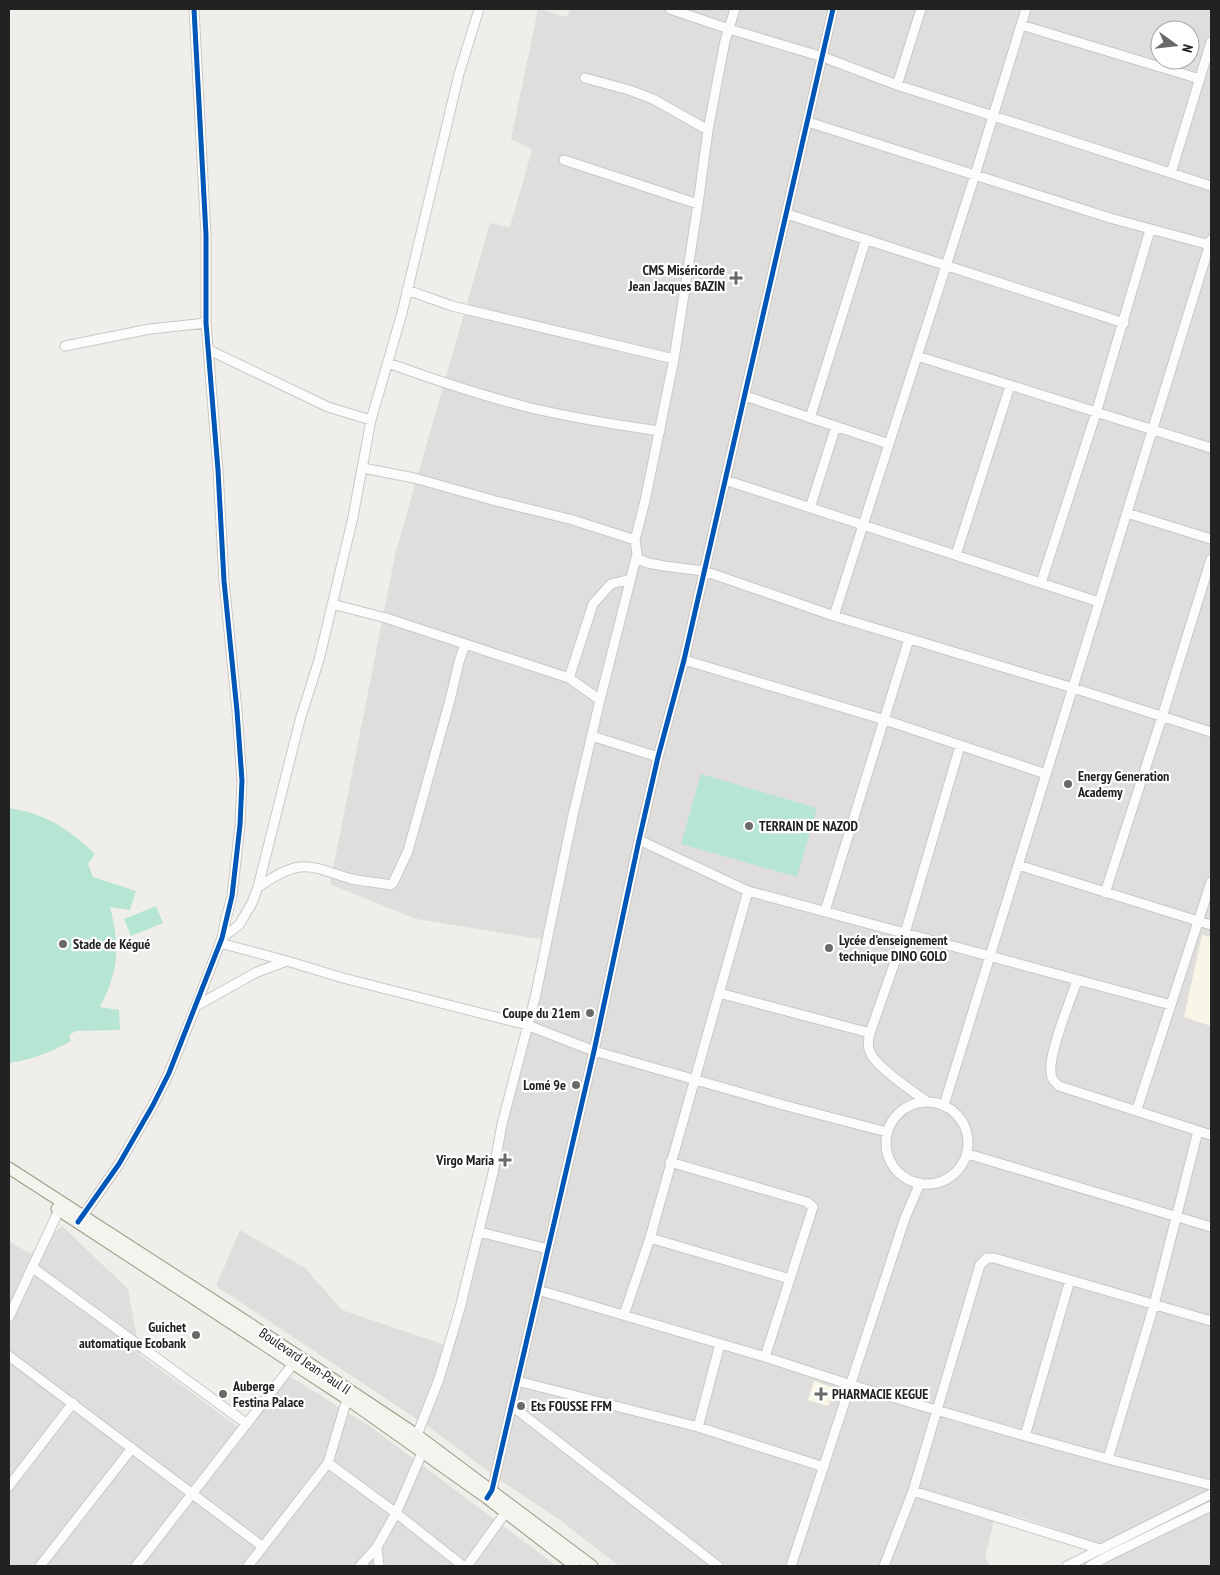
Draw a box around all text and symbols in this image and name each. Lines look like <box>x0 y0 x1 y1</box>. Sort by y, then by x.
north arrow <box>1150 20 1200 70</box>
text: N <box>1178 42 1197 54</box>
place label: CMS Miséricorde Jean Jacques BAZIN <box>628 261 725 295</box>
marker: CMS Miséricorde Jean Jacques BAZIN <box>729 271 743 285</box>
place label: Energy Generation Academy <box>1077 767 1169 801</box>
marker: Energy Generation Academy <box>1062 778 1074 790</box>
place label: TERRAIN DE NAZOD <box>759 817 858 835</box>
marker: TERRAIN DE NAZOD <box>743 820 755 832</box>
place label: Lycée d'enseignement technique DINO GOLO <box>839 931 948 965</box>
place label: Stade de Kégué <box>73 935 150 953</box>
marker: Stade de Kégué <box>57 938 69 950</box>
marker: Lycée d'enseignement technique DINO GOLO <box>823 942 835 954</box>
place label: Coupe du 21em <box>502 1004 580 1022</box>
marker: Coupe du 21em <box>584 1007 596 1019</box>
place label: Lomé 9e <box>523 1076 566 1094</box>
marker: Lomé 9e <box>570 1079 582 1091</box>
place label: Virgo Maria <box>435 1151 494 1169</box>
marker: Virgo Maria <box>498 1153 512 1167</box>
place label: Guichet automatique Ecobank <box>79 1318 186 1352</box>
street label: Boulevard Jean-Paul II <box>256 1324 354 1398</box>
marker: Guichet automatique Ecobank <box>190 1329 202 1341</box>
place label: Auberge Festina Palace <box>232 1377 304 1411</box>
place label: PHARMACIE KEGUE <box>832 1385 928 1403</box>
marker: PHARMACIE KEGUE <box>814 1387 828 1401</box>
marker: Auberge Festina Palace <box>217 1388 229 1400</box>
place label: Ets FOUSSE FFM <box>531 1397 612 1415</box>
marker: Ets FOUSSE FFM <box>515 1400 527 1412</box>

